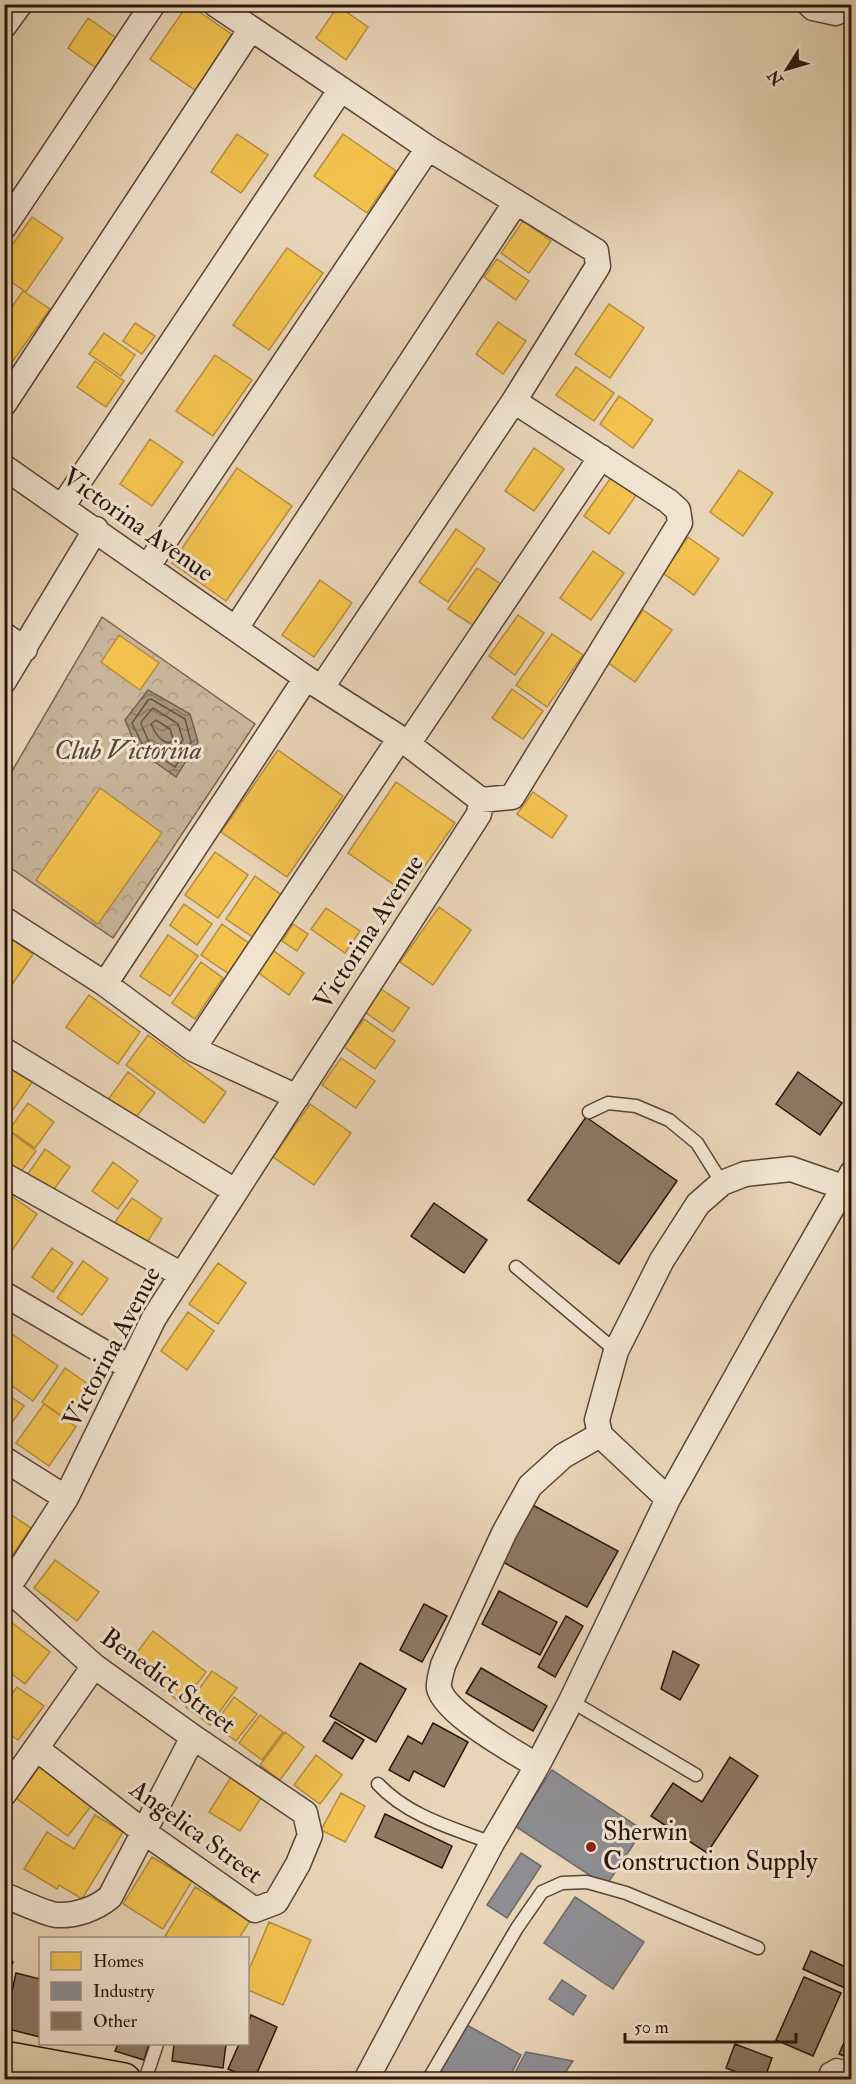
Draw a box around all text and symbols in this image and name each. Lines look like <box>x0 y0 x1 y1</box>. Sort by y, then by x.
north arrow <box>757 39 817 99</box>
text: N <box>763 65 789 90</box>
street label: Victorina Avenue <box>56 461 220 589</box>
park label: Club Victorina <box>54 735 202 767</box>
street label: Victorina Avenue <box>307 849 431 1015</box>
street label: Victorina Avenue <box>56 1261 168 1433</box>
street label: Benedict Street <box>94 1621 242 1741</box>
street label: Angelica Street <box>123 1773 269 1891</box>
place label: Sherwin Construction Supply <box>603 1816 818 1879</box>
marker: Sherwin Construction Supply <box>584 1840 598 1854</box>
legend <box>39 1937 249 2045</box>
text: Homes <box>93 1950 144 1973</box>
text: Industry <box>93 1980 155 2003</box>
scale bar <box>625 2006 796 2044</box>
text: Other <box>93 2010 137 2033</box>
text: 50 m <box>634 2016 669 2039</box>

